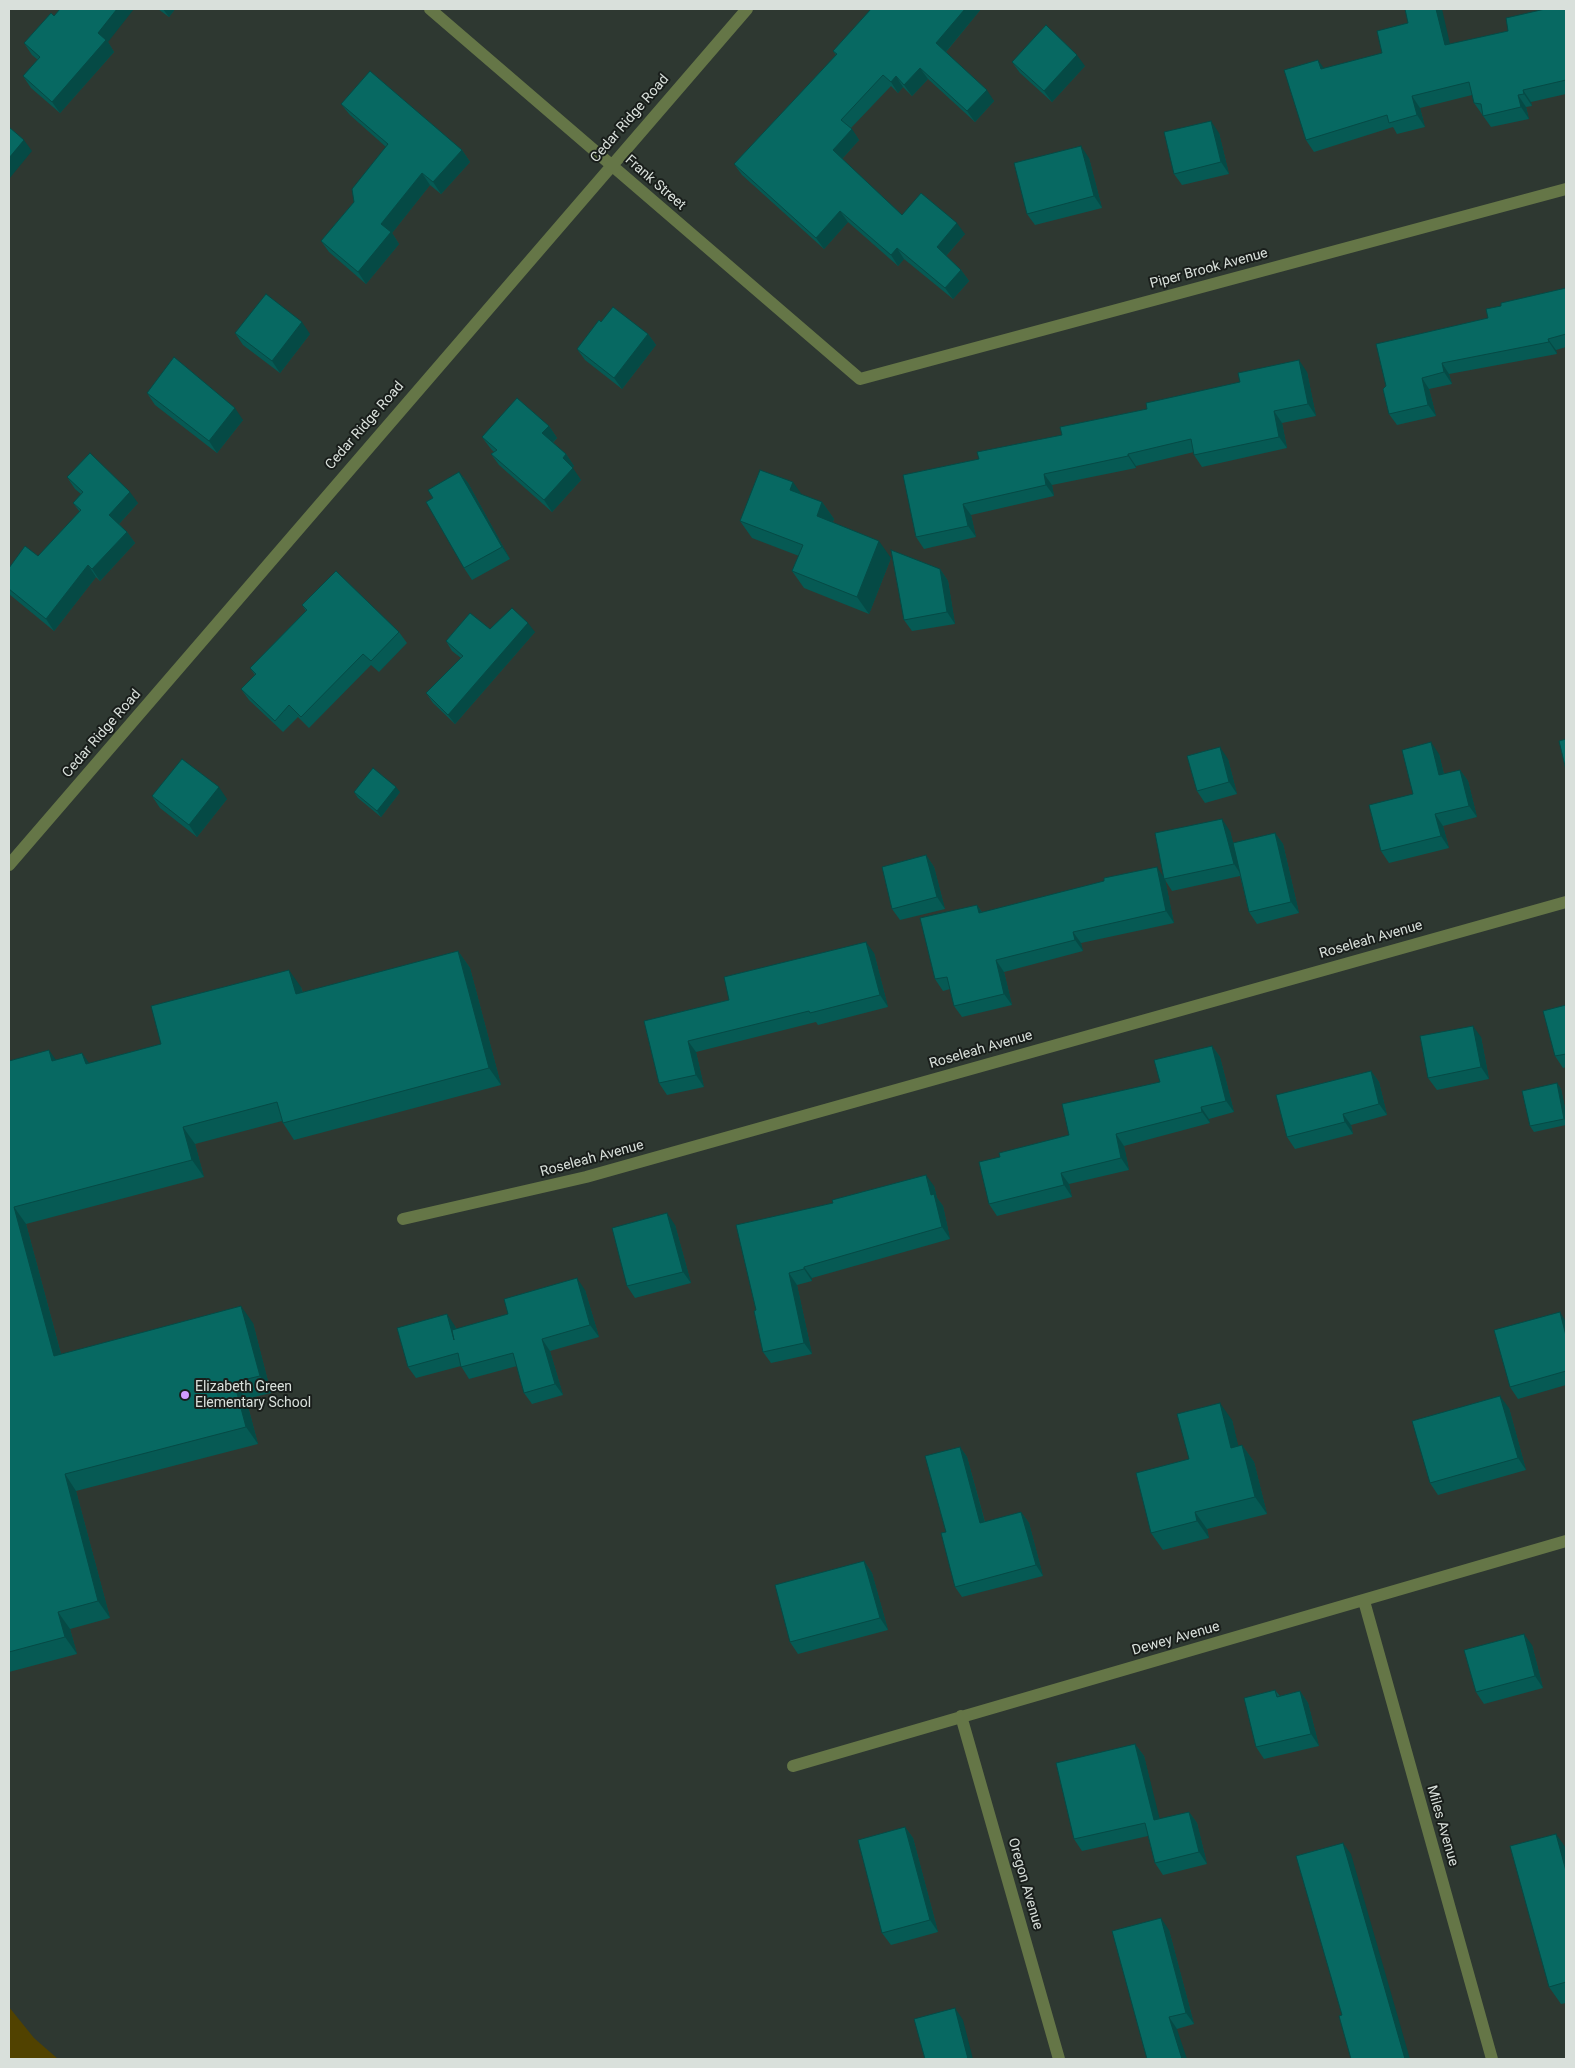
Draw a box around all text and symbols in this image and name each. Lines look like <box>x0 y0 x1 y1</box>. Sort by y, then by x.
street label: Cedar Ridge Road <box>587 72 673 166</box>
street label: Frank Street <box>621 152 689 214</box>
street label: Piper Brook Avenue <box>1148 245 1270 293</box>
street label: Cedar Ridge Road <box>322 379 408 473</box>
street label: Cedar Ridge Road <box>59 687 145 781</box>
street label: Roseleah Avenue <box>1317 917 1425 963</box>
street label: Roseleah Avenue <box>927 1027 1035 1073</box>
street label: Roseleah Avenue <box>538 1137 646 1181</box>
place label: Elizabeth Green Elementary School <box>195 1379 311 1411</box>
marker: Elizabeth Green Elementary School <box>179 1389 191 1401</box>
street label: Dewey Avenue <box>1130 1618 1222 1660</box>
street label: Miles Avenue <box>1422 1784 1462 1868</box>
street label: Oregon Avenue <box>1004 1836 1046 1932</box>

